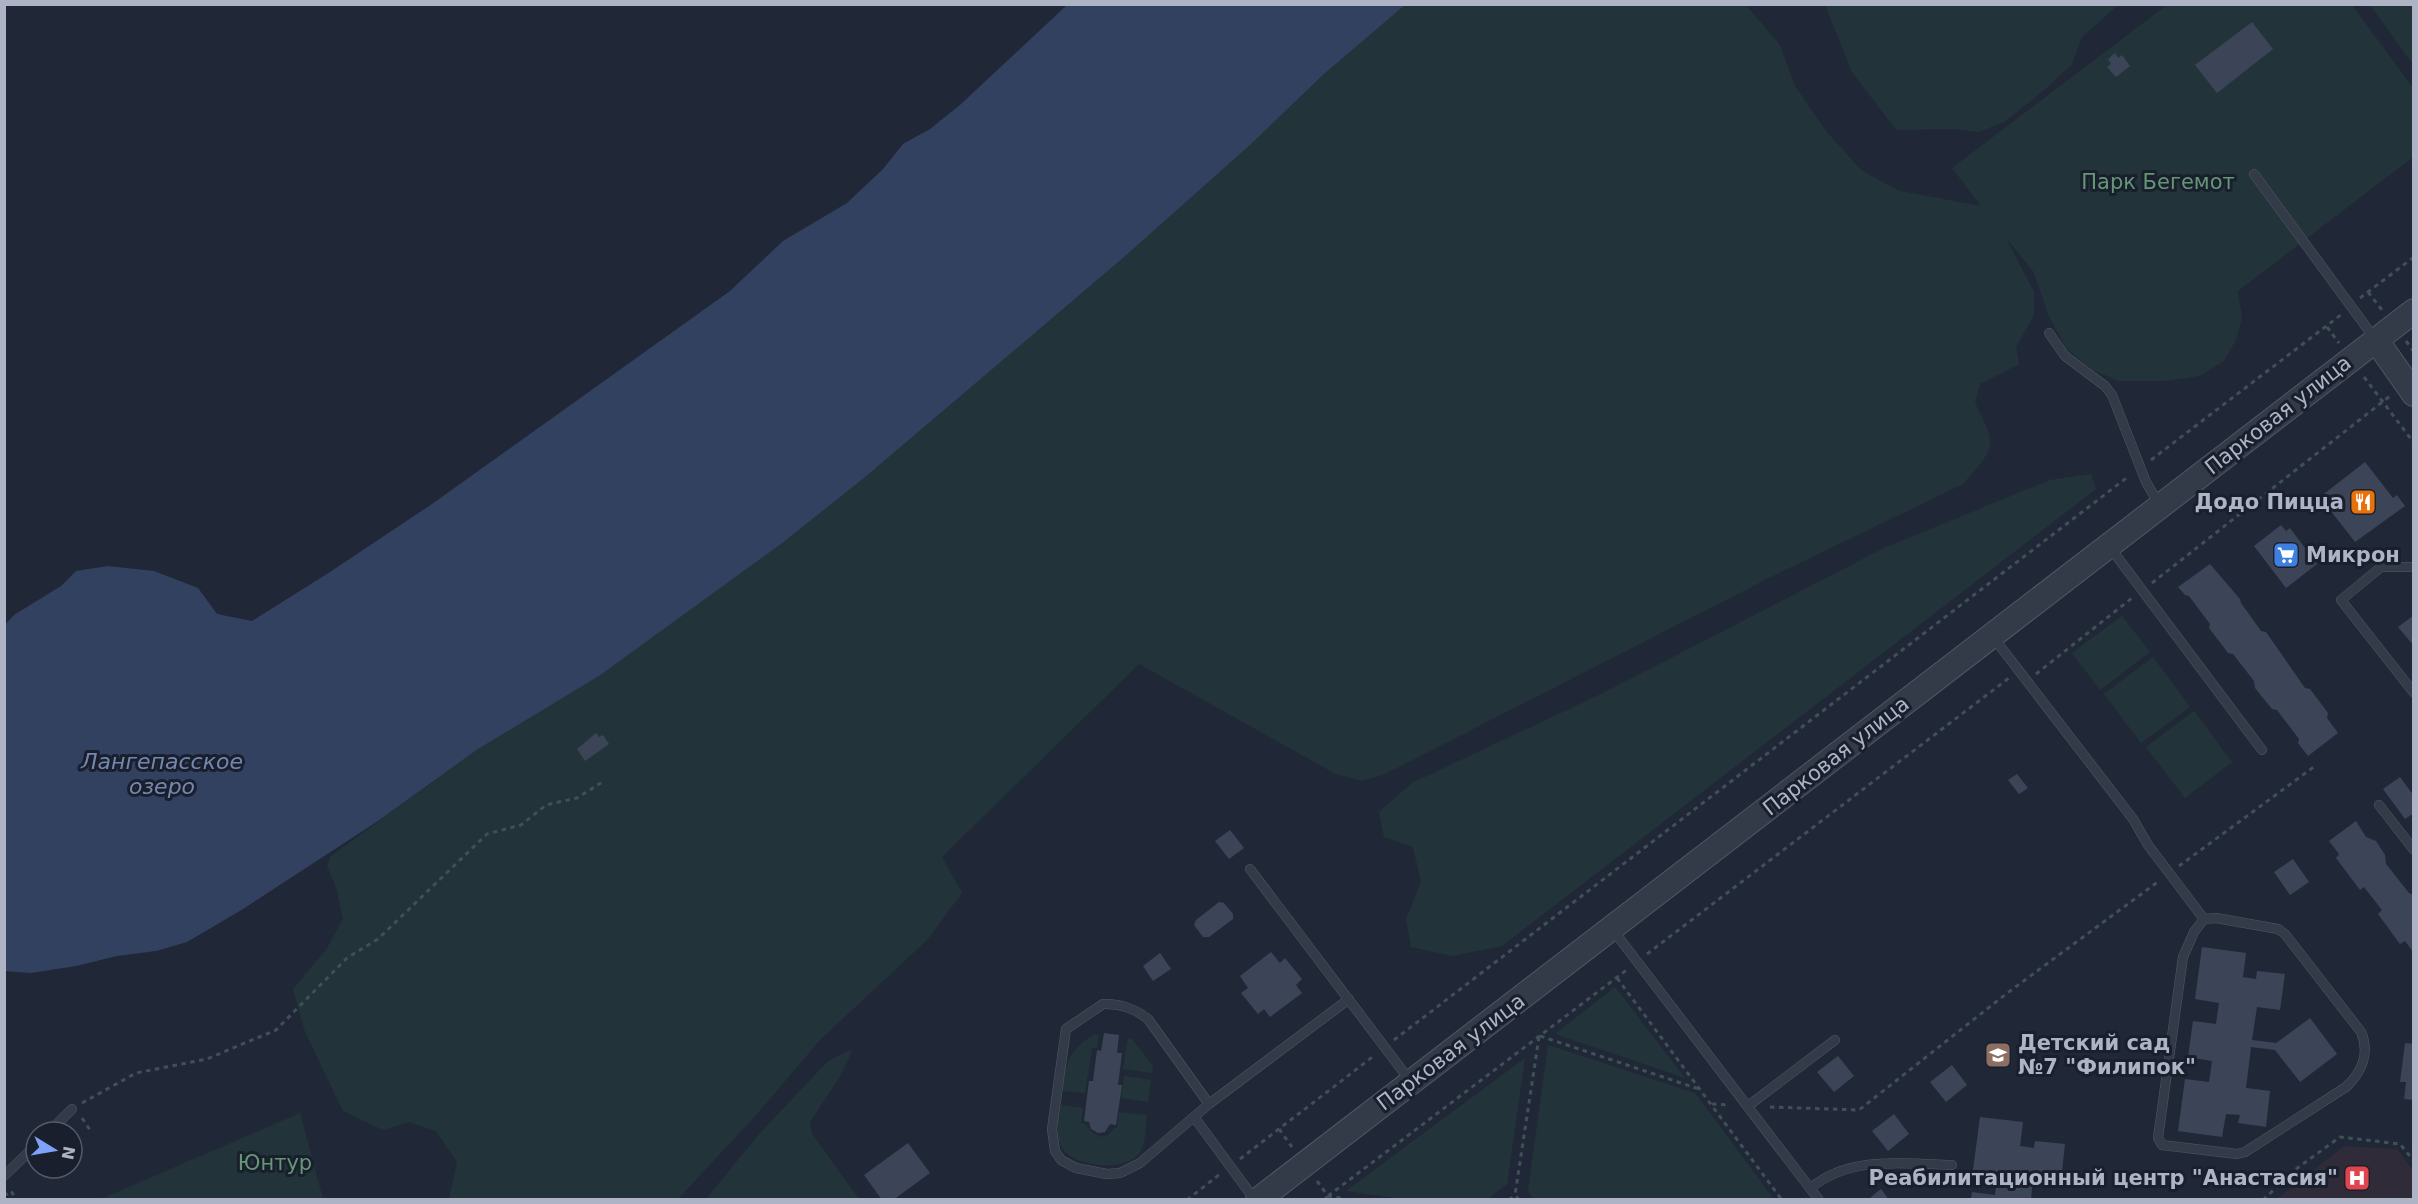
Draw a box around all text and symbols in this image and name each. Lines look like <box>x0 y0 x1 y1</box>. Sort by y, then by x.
park label: Парк Бегемот <box>2081 170 2235 194</box>
street label: Парковая улица <box>2200 351 2356 479</box>
restaurant icon: Додо Пицца <box>2348 487 2378 517</box>
place label: Додо Пицца <box>2195 490 2344 514</box>
supermarket icon: Микрон <box>2271 540 2301 570</box>
place label: Микрон <box>2306 543 2400 567</box>
street label: Парковая улица <box>1758 692 1914 820</box>
water label: Лангепасское озеро <box>80 749 243 799</box>
street label: Парковая улица <box>1372 989 1530 1115</box>
place label: Детский сад №7 "Филипок" <box>2018 1031 2196 1079</box>
school or university icon: Детский сад №7 "Филипок" <box>1983 1040 2013 1070</box>
north arrow <box>24 1120 84 1180</box>
text: N <box>58 1144 79 1161</box>
park label: Юнтур <box>238 1151 312 1175</box>
hospital icon: Реабилитационный центр "Анастасия" <box>2342 1163 2372 1193</box>
place label: Реабилитационный центр "Анастасия" <box>1869 1166 2338 1190</box>

